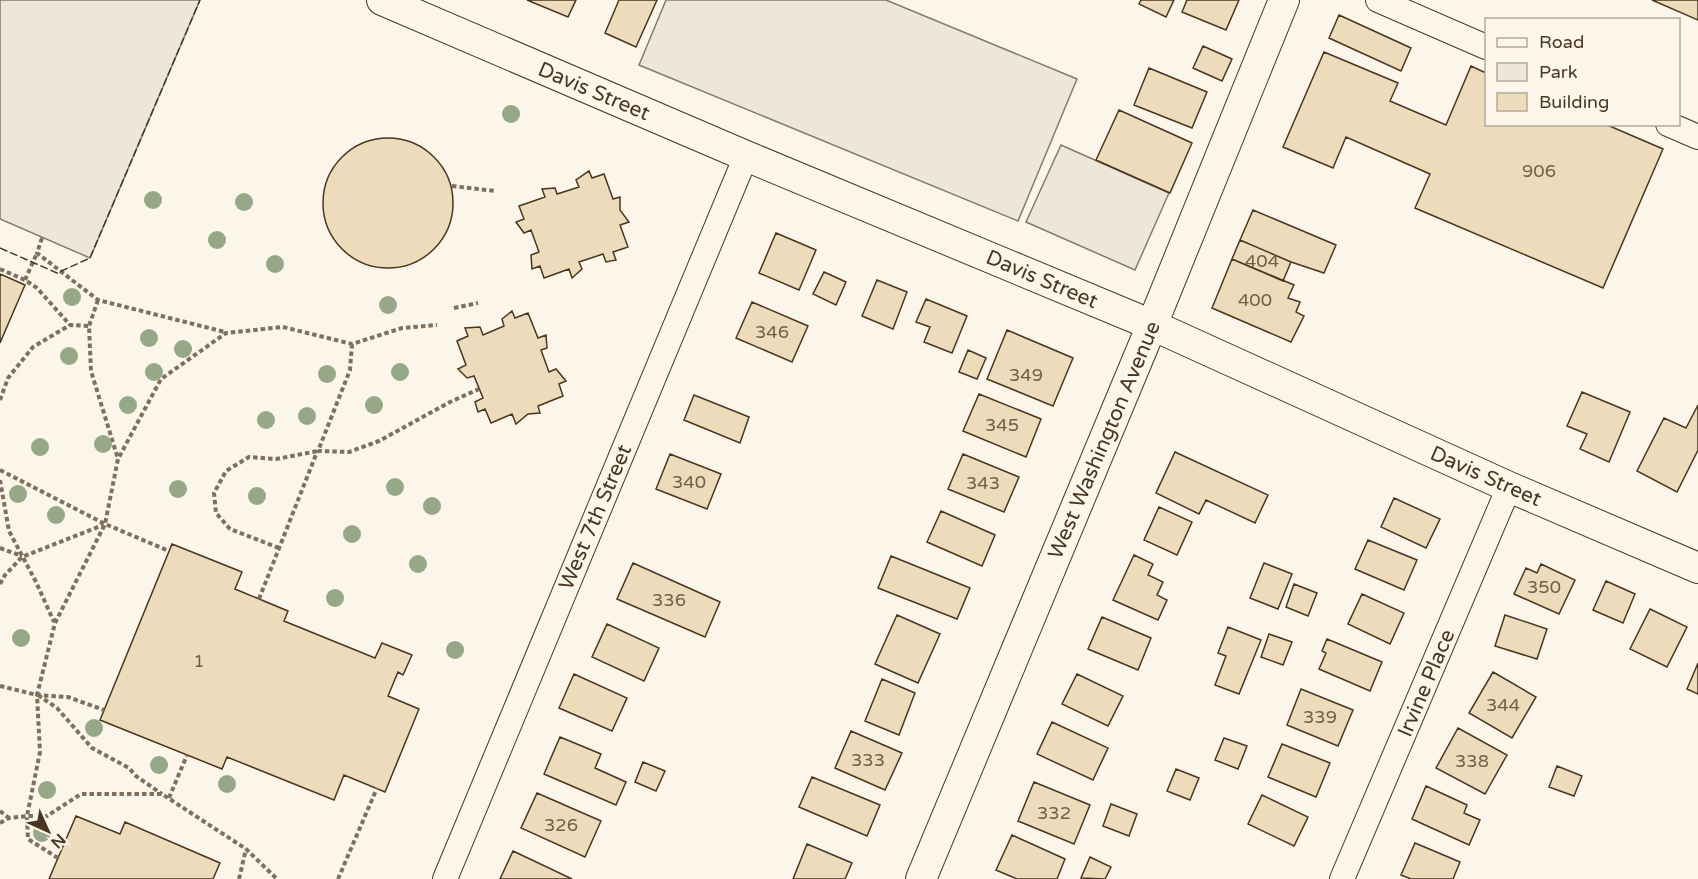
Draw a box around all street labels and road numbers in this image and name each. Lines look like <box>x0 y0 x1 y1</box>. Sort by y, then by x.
street label: Davis Street <box>534 57 654 126</box>
street label: Davis Street <box>982 245 1102 314</box>
street label: West Washington Avenue <box>1043 317 1166 563</box>
street label: West 7th Street <box>554 441 637 593</box>
street label: Davis Street <box>1426 441 1545 512</box>
street label: Irvine Place <box>1393 626 1460 741</box>

